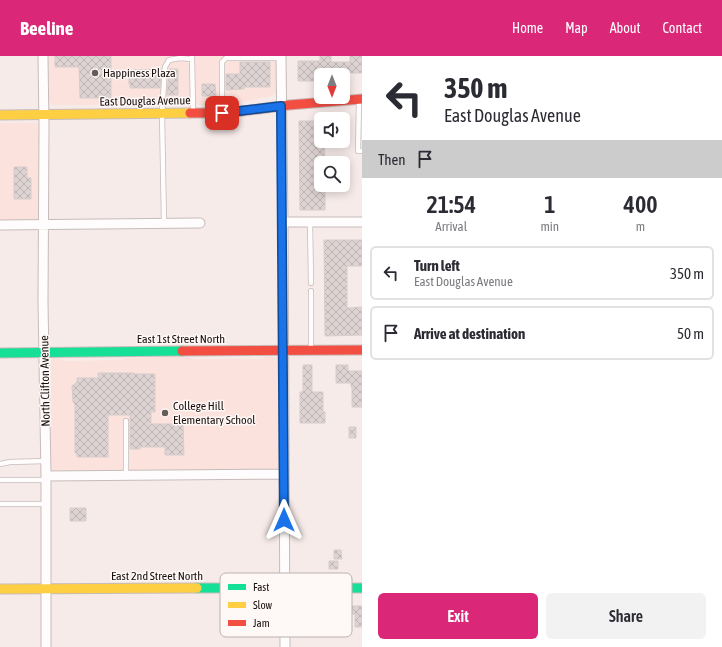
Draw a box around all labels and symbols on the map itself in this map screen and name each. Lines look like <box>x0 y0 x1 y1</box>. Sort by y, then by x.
place label: Happiness Plaza <box>103 66 176 80</box>
marker: Happiness Plaza <box>90 68 100 78</box>
north arrow <box>314 68 350 104</box>
street label: East Douglas Avenue <box>99 93 191 109</box>
pin <box>205 96 239 130</box>
street label: East 1st Street North <box>137 332 225 346</box>
street label: North Clifton Avenue <box>37 335 53 427</box>
place label: College Hill Elementary School <box>173 399 256 427</box>
marker: College Hill Elementary School <box>160 408 170 418</box>
position arrow <box>263 499 305 541</box>
street label: East 2nd Street North <box>111 569 203 583</box>
legend <box>220 573 352 637</box>
text: Fast <box>253 581 269 593</box>
text: Slow <box>253 599 272 611</box>
text: Jam <box>253 617 270 629</box>

